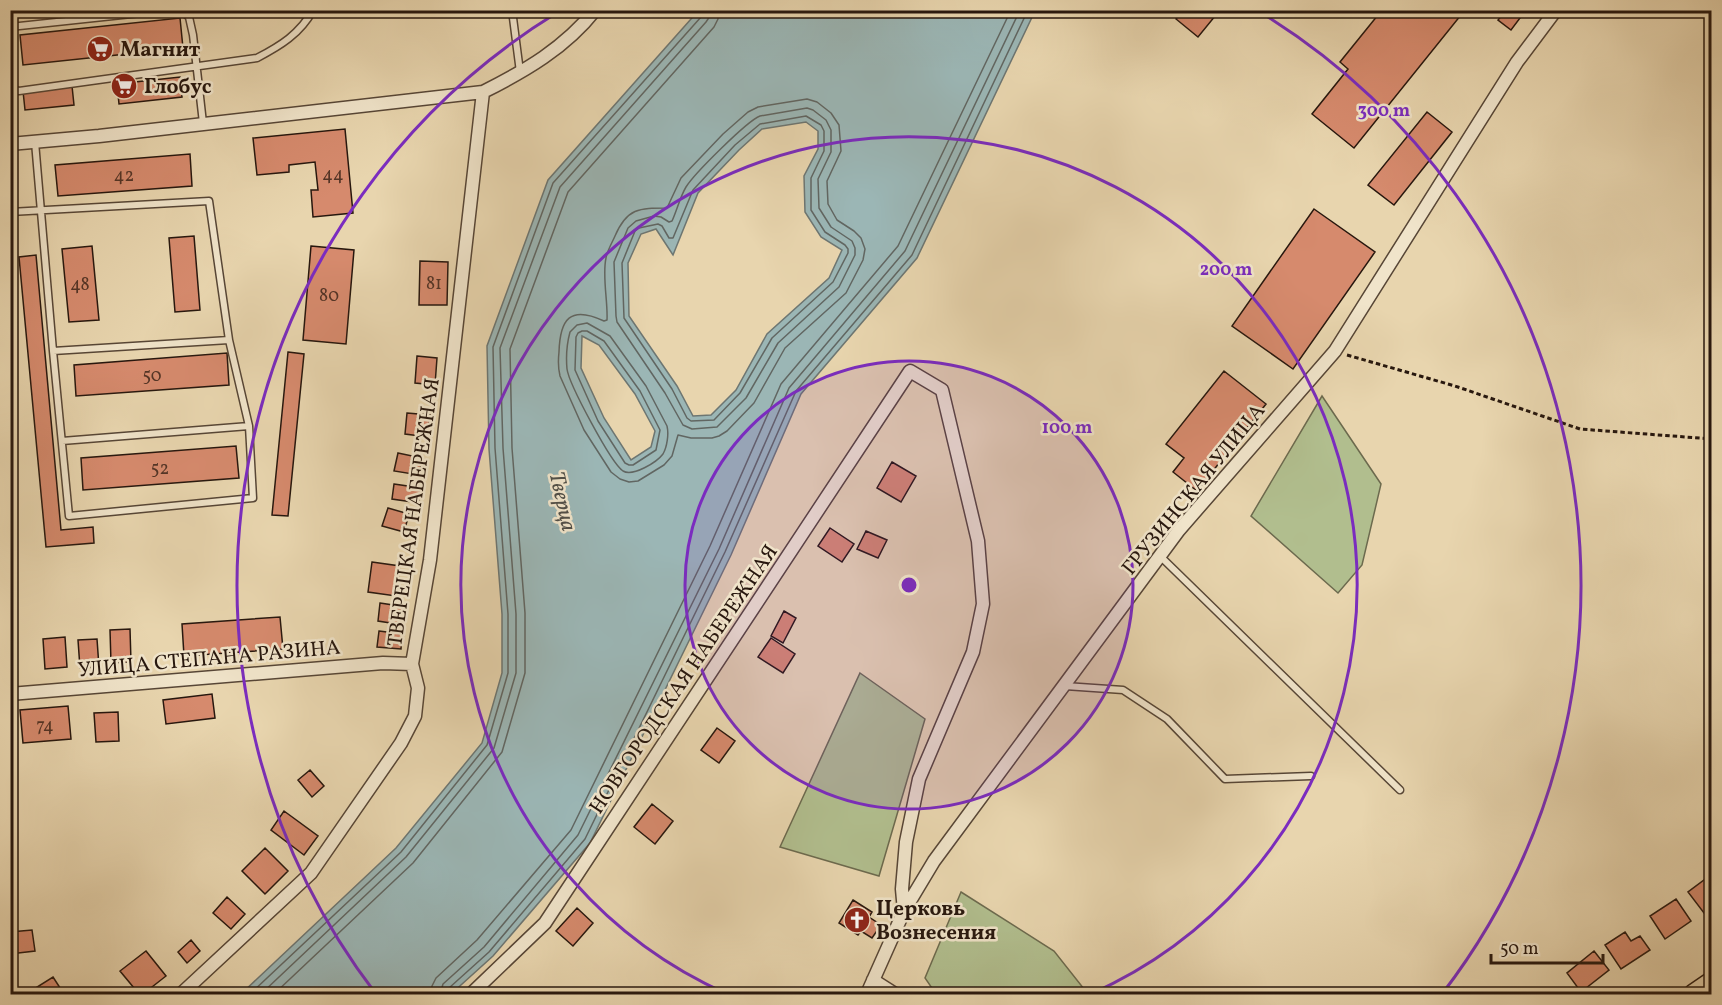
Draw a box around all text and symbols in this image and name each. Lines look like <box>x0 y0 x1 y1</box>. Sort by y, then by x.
supermarket icon: Магнит <box>85 34 115 64</box>
place label: Магнит <box>120 36 201 65</box>
supermarket icon: Глобус <box>109 71 139 101</box>
place label: Глобус <box>144 73 212 102</box>
text: 300 m <box>1358 99 1410 124</box>
house number: 44 <box>322 163 344 188</box>
house number: 42 <box>114 164 134 189</box>
text: 200 m <box>1200 258 1252 283</box>
house number: 81 <box>426 272 442 297</box>
house number: 48 <box>70 273 90 298</box>
house number: 80 <box>319 284 339 309</box>
house number: 50 <box>142 364 162 389</box>
street label: ТВЕРЕЦКАЯ НАБЕРЕЖНАЯ <box>381 376 448 648</box>
street label: ГРУЗИНСКАЯ УЛИЦА <box>1116 398 1273 582</box>
text: 100 m <box>1042 416 1092 441</box>
house number: 52 <box>151 457 169 482</box>
water label: Тверца <box>540 469 583 534</box>
street label: НОВГОРОДСКАЯ НАБЕРЕЖНАЯ <box>583 539 786 820</box>
centre of rings <box>899 575 919 595</box>
street label: УЛИЦА СТЕПАНА РАЗИНА <box>76 634 342 685</box>
house number: 74 <box>36 714 54 739</box>
place label: Церковь Вознесения <box>876 895 996 948</box>
church icon: Церковь Вознесения <box>842 905 872 935</box>
scale bar <box>1491 927 1604 965</box>
text: 50 m <box>1500 937 1539 962</box>

